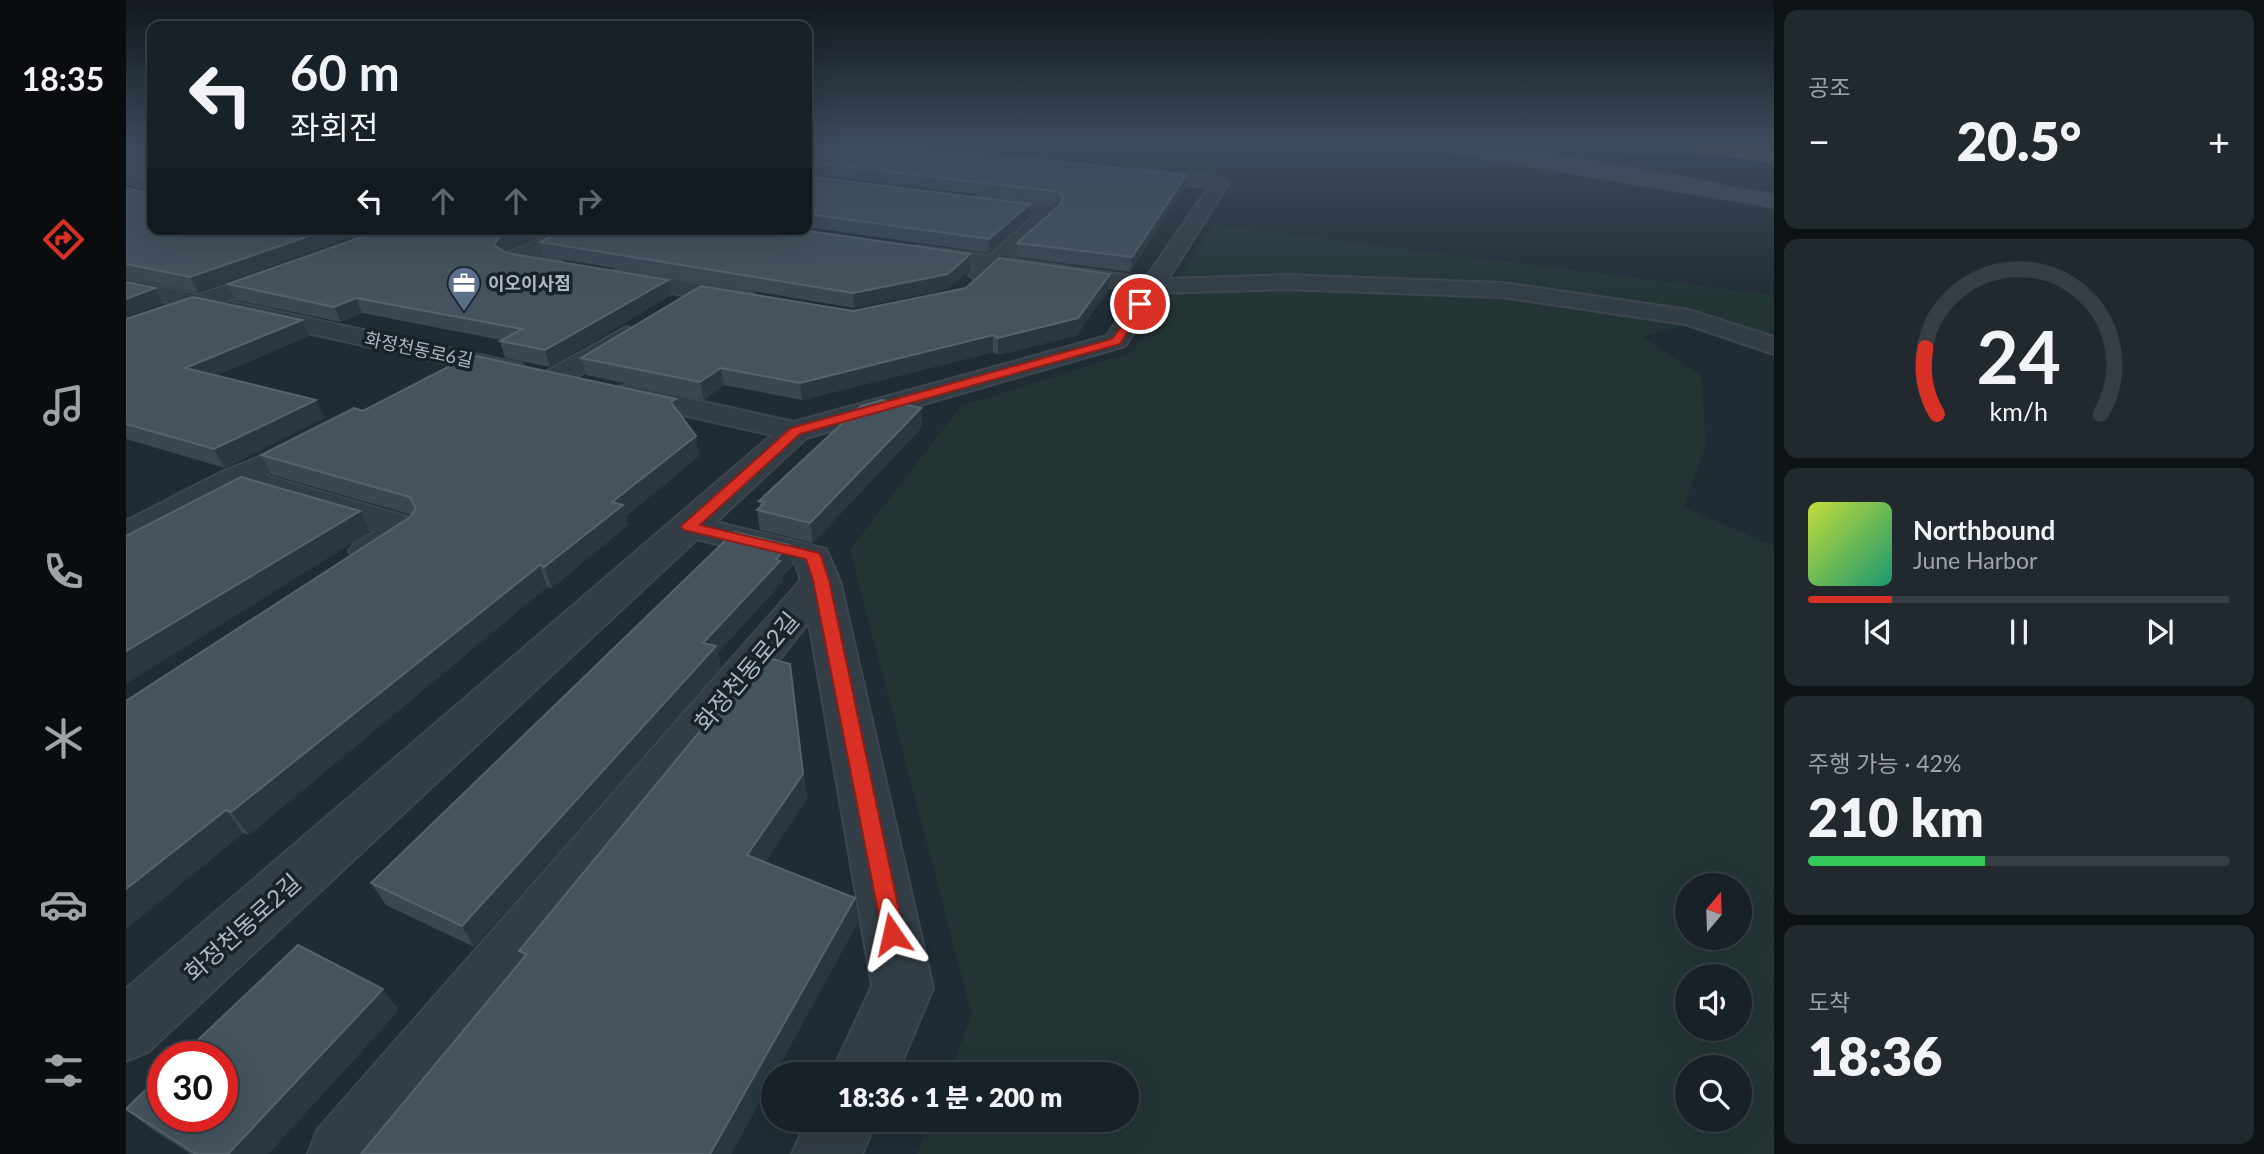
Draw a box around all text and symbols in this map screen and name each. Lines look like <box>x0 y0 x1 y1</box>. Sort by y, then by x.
text: 60 m <box>290 43 400 101</box>
icon: left <box>175 49 266 140</box>
text: 18:35 <box>22 59 104 98</box>
text: 공조 <box>1808 73 1850 101</box>
text: 좌회전 <box>290 107 378 146</box>
text: 20.5° <box>1957 110 2081 172</box>
text: − <box>1808 118 1830 164</box>
text: + <box>2208 118 2230 164</box>
icon: left <box>351 182 389 220</box>
icon: ahead <box>424 182 462 220</box>
icon: ahead <box>497 182 535 220</box>
icon: right <box>570 182 608 220</box>
icon: directions <box>39 215 88 264</box>
office icon: 이오이사점 <box>445 264 483 313</box>
place label: 이오이사점 <box>488 272 571 294</box>
pin <box>1110 274 1170 334</box>
icon: arrive <box>1121 285 1159 323</box>
text: 24 <box>1977 313 2061 401</box>
street label: 화정천동로6길 <box>363 327 475 371</box>
icon: music <box>39 381 88 430</box>
text: km/h <box>1990 396 2048 426</box>
text: Northbound <box>1913 514 2055 546</box>
text: June Harbor <box>1913 546 2037 574</box>
icon: phone <box>39 547 88 596</box>
street label: 화정천동로2길 <box>688 606 804 736</box>
icon: previous <box>1859 613 1897 651</box>
icon: pause <box>2000 613 2038 651</box>
icon: next <box>2141 613 2179 651</box>
icon: climate <box>39 714 88 763</box>
text: 주행 가능 · 42% <box>1808 749 1961 777</box>
text: 210 km <box>1808 786 1984 848</box>
street label: 화정천동로2길 <box>178 867 306 987</box>
north arrow <box>1675 873 1752 950</box>
map controls <box>1675 873 1752 1132</box>
icon: car <box>39 880 88 929</box>
position arrow <box>855 897 929 971</box>
button: sound <box>1675 964 1752 1041</box>
text: 도착 <box>1808 988 1850 1016</box>
text: 18:36 <box>1808 1025 1942 1087</box>
speed limit sign: 30 <box>147 1041 238 1132</box>
icon: filters <box>39 1046 88 1095</box>
button: search <box>1675 1055 1752 1132</box>
text: 18:36 · 1 분 · 200 m <box>838 1081 1062 1113</box>

